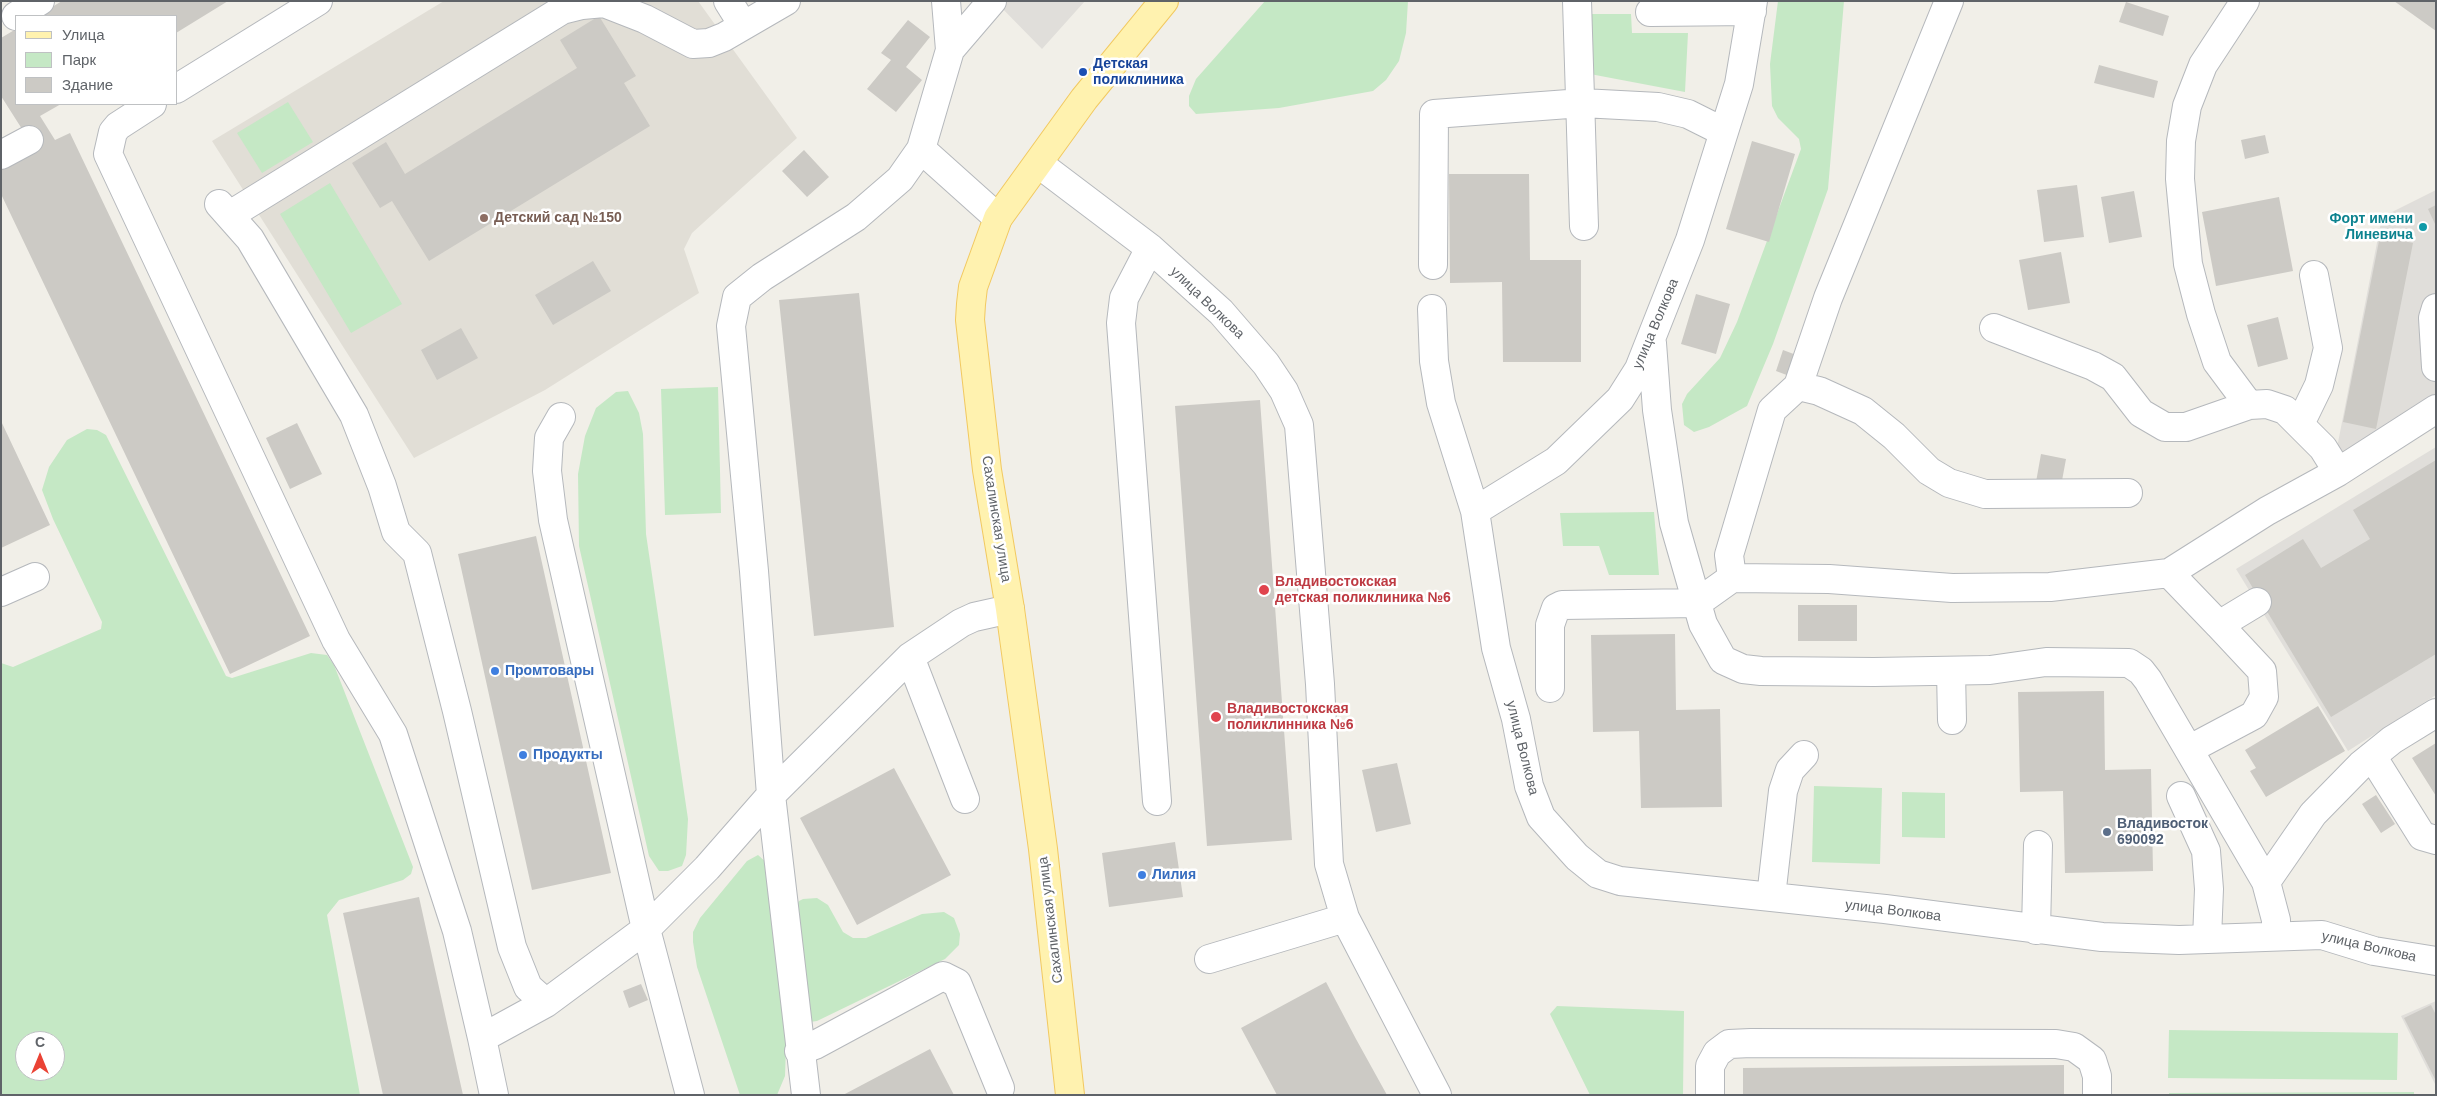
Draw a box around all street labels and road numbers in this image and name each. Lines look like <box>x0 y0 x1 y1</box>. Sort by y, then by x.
street label: улица Волкова <box>1166 263 1248 343</box>
street label: улица Волкова <box>1629 276 1683 372</box>
street label: Сахалинская улица <box>978 455 1014 583</box>
street label: улица Волкова <box>1502 699 1542 797</box>
street label: Сахалинская улица <box>1035 856 1067 984</box>
street label: улица Волкова <box>1844 897 1942 925</box>
street label: улица Волкова <box>2320 928 2418 966</box>

